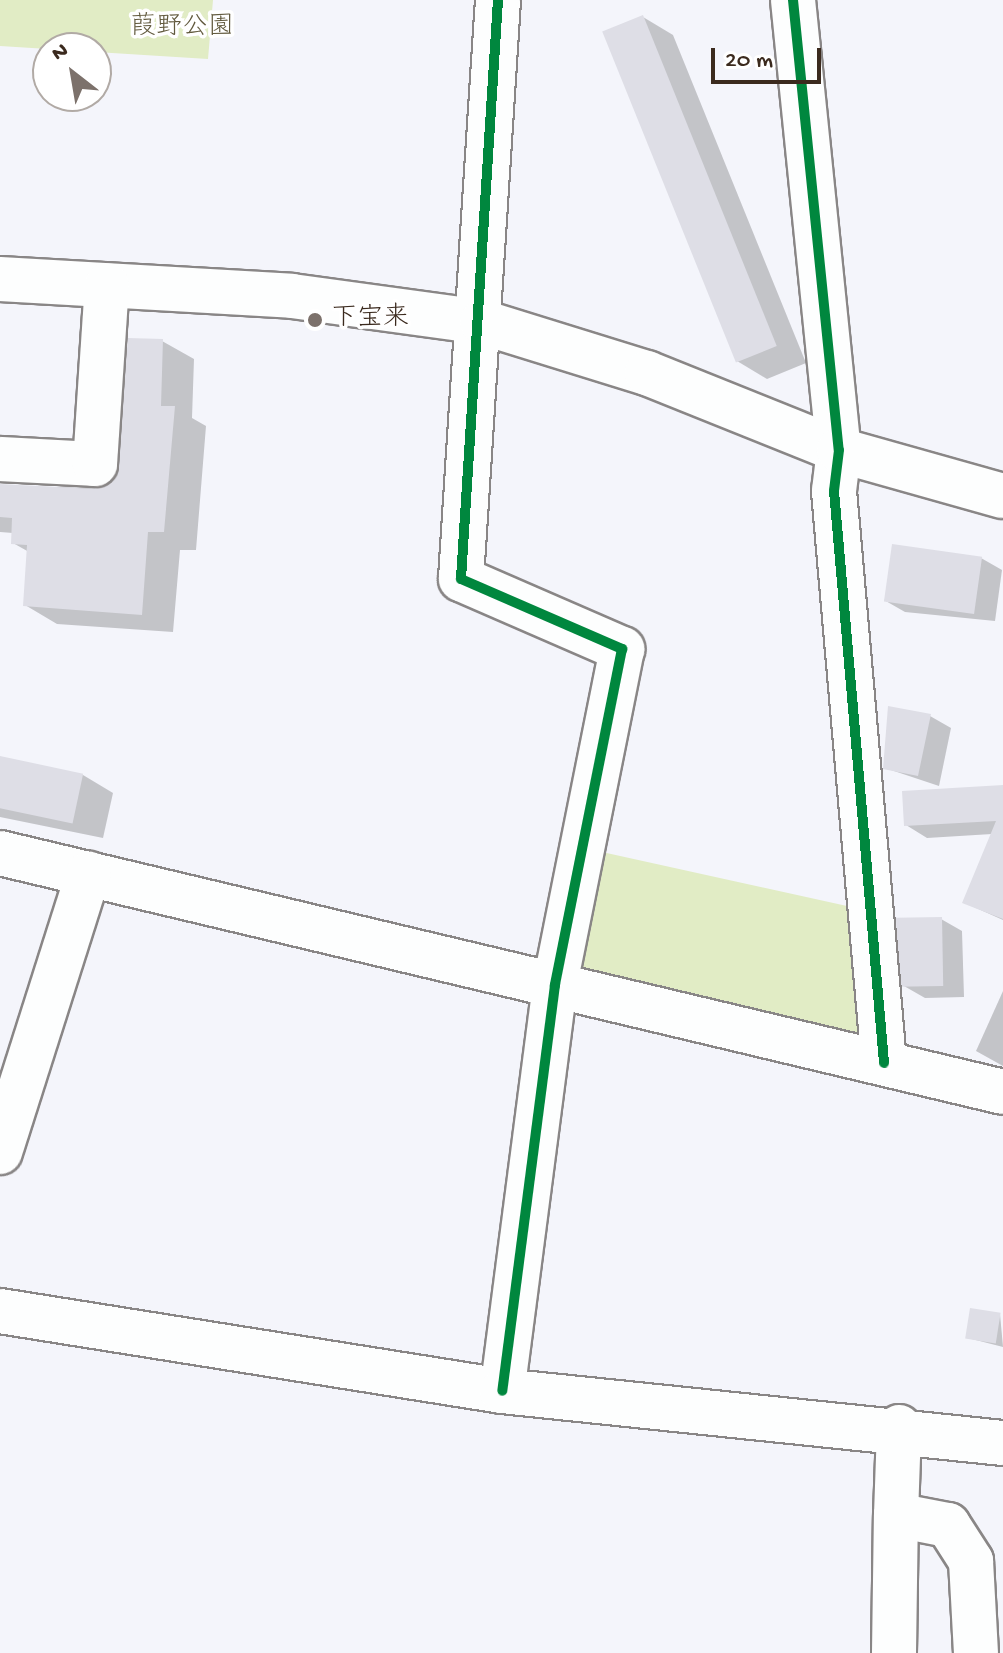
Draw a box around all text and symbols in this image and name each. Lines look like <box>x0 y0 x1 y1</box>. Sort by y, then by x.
park label: 葭野公園 <box>130 13 234 45</box>
north arrow <box>32 32 112 112</box>
scale bar <box>715 32 825 82</box>
text: N <box>48 38 74 68</box>
text: 20 m <box>725 47 773 76</box>
place label: 下宝来 <box>331 304 409 336</box>
marker: 下宝来 <box>306 311 324 329</box>

